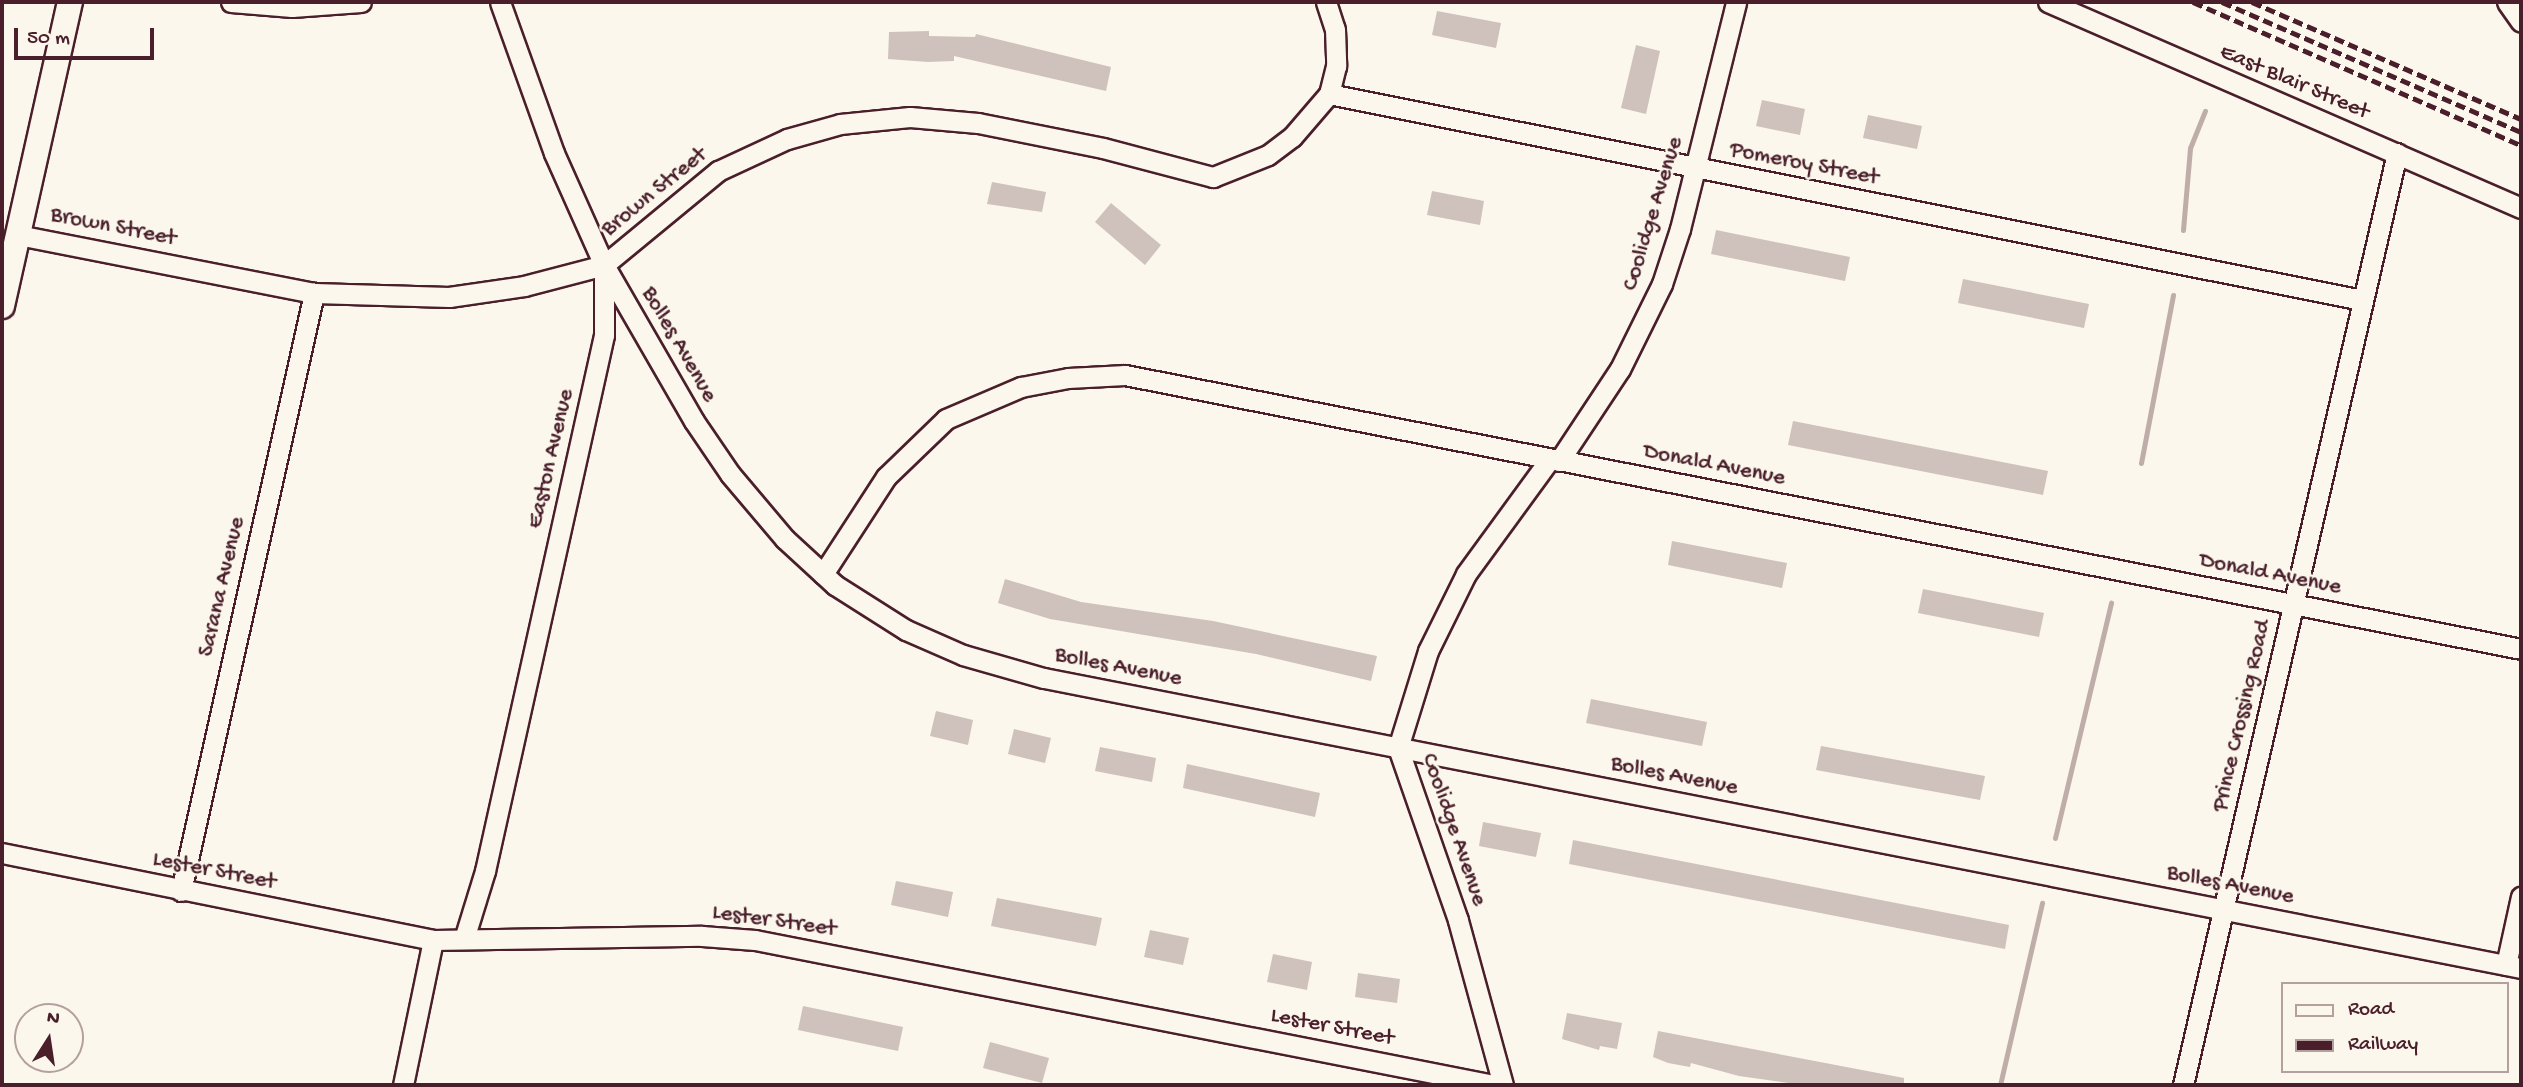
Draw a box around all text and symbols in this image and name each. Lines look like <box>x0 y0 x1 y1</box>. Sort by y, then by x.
scale bar <box>18 14 158 58</box>
text: 50 m <box>27 27 70 52</box>
street label: East Blair Street <box>2215 39 2373 127</box>
street label: Coolidge Avenue <box>1617 134 1691 294</box>
street label: Pomeroy Street <box>1727 137 1881 193</box>
street label: Brown Street <box>597 142 713 244</box>
street label: Brown Street <box>48 202 178 254</box>
street label: Bolles Avenue <box>634 282 722 408</box>
street label: Easton Avenue <box>523 387 581 531</box>
street label: Donald Avenue <box>1641 439 1787 493</box>
street label: Sarana Avenue <box>194 514 252 660</box>
street label: Donald Avenue <box>2197 548 2343 602</box>
street label: Prince Crossing Road <box>2208 617 2278 815</box>
street label: Bolles Avenue <box>1052 642 1184 694</box>
street label: Coolidge Avenue <box>1414 750 1492 910</box>
street label: Bolles Avenue <box>1608 751 1740 803</box>
street label: Lester Street <box>150 847 278 897</box>
street label: Bolles Avenue <box>2164 860 2296 912</box>
street label: Lester Street <box>710 900 838 944</box>
legend <box>2282 982 2509 1073</box>
text: Road <box>2348 998 2394 1023</box>
north arrow <box>14 1003 84 1073</box>
street label: Lester Street <box>1268 1003 1396 1053</box>
text: N <box>45 1006 62 1031</box>
text: Railway <box>2348 1033 2418 1058</box>

